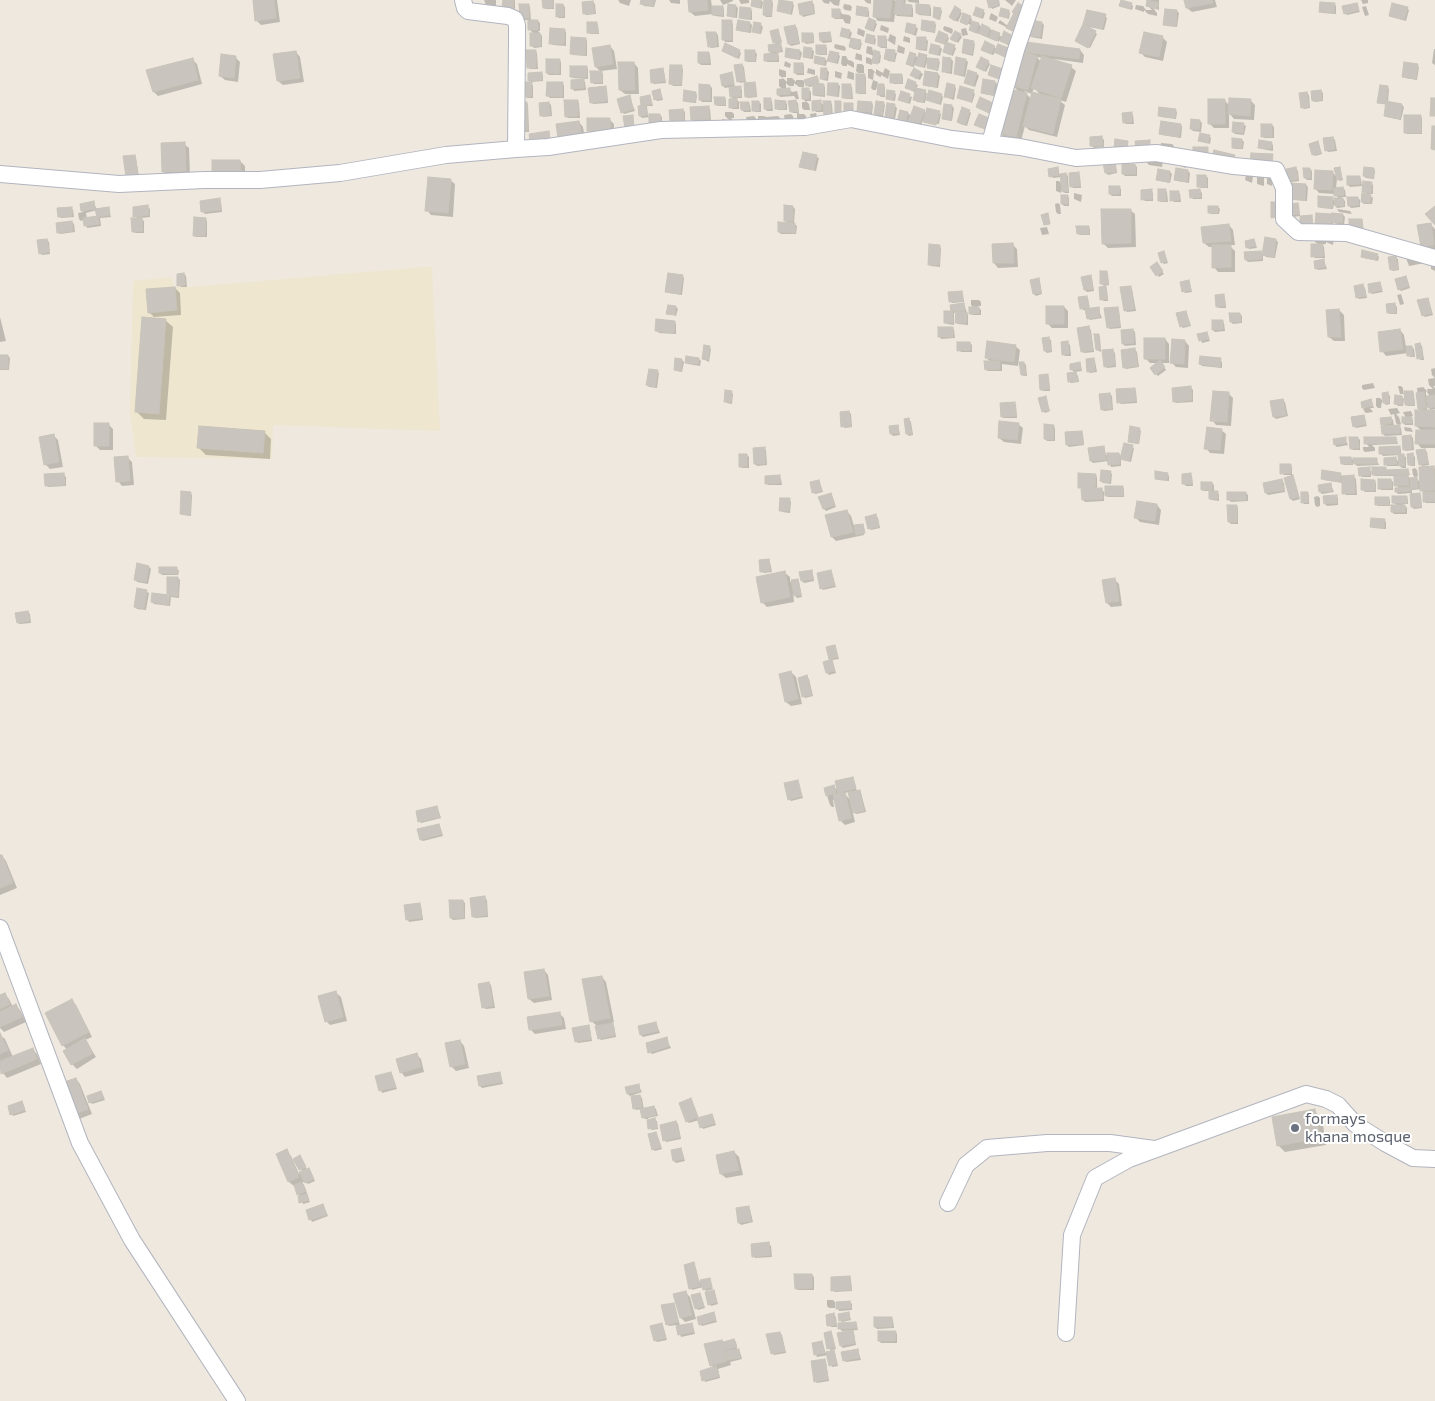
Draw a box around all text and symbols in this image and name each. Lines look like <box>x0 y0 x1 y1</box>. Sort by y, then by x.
place label: formays khana mosque <box>1305 1109 1411 1147</box>
marker: formays khana mosque <box>1289 1122 1301 1134</box>

